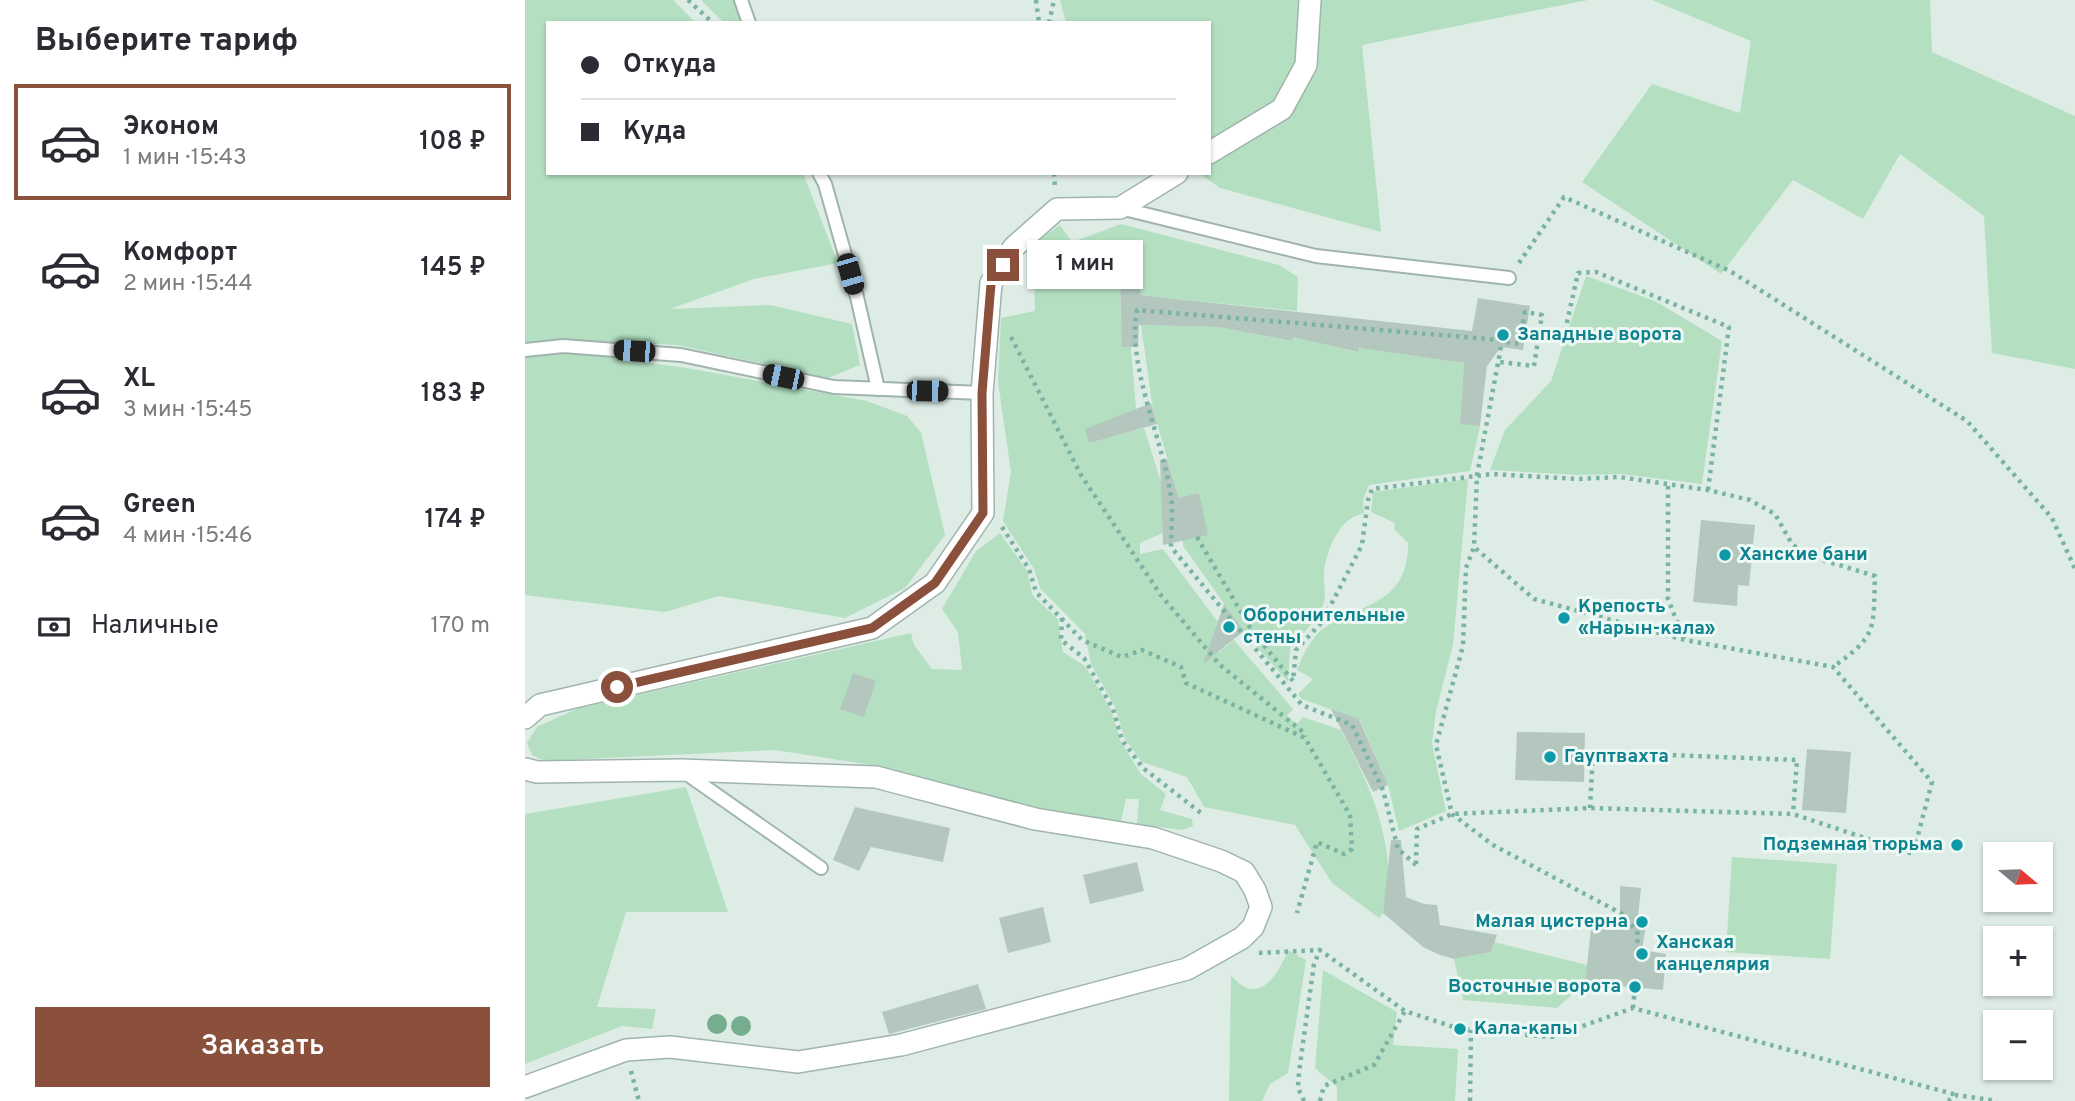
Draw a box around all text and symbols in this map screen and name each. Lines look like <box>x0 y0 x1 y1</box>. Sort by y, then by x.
text: Выберите тариф <box>35 22 298 62</box>
text: Откуда <box>623 49 716 82</box>
icon: car <box>39 111 102 174</box>
text: Эконом <box>123 111 219 144</box>
text: Куда <box>623 116 686 149</box>
text: 108 ₽ <box>419 126 486 159</box>
text: 1 мин · 15:43 <box>123 144 247 173</box>
icon: car <box>39 237 102 300</box>
text: Комфорт <box>123 237 237 270</box>
callout: 1 мин <box>1028 240 1143 290</box>
route end <box>987 249 1019 281</box>
text: 1 мин <box>1056 250 1114 279</box>
car <box>835 251 866 297</box>
text: 145 ₽ <box>420 252 486 285</box>
text: 2 мин · 15:44 <box>123 270 253 299</box>
place label: Западные ворота <box>1517 323 1682 347</box>
marker: Западные ворота <box>1495 327 1511 343</box>
car <box>613 339 656 363</box>
car <box>761 362 806 392</box>
icon: car <box>39 363 102 426</box>
text: XL <box>123 363 155 396</box>
text: 183 ₽ <box>421 378 486 411</box>
car <box>906 380 949 402</box>
text: 3 мин · 15:45 <box>123 396 253 425</box>
icon: car <box>39 489 102 552</box>
text: Green <box>123 489 196 522</box>
text: 174 ₽ <box>425 504 486 537</box>
text: 4 мин · 15:46 <box>123 522 252 551</box>
place label: Ханские бани <box>1739 543 1868 567</box>
marker: Ханские бани <box>1717 547 1733 563</box>
place label: Крепость «Нарын-кала» <box>1578 595 1716 641</box>
place label: Оборонительные стены <box>1243 604 1405 650</box>
icon: cash <box>35 608 73 646</box>
text: Наличные <box>91 610 219 643</box>
marker: Крепость «Нарын-кала» <box>1556 610 1572 626</box>
text: 170 m <box>431 612 490 641</box>
marker: Оборонительные стены <box>1221 619 1237 635</box>
route start <box>601 671 633 703</box>
place label: Гауптвахта <box>1564 745 1669 769</box>
marker: Гауптвахта <box>1542 749 1558 765</box>
place label: Подземная тюрьма <box>1763 833 1943 857</box>
marker: Подземная тюрьма <box>1949 837 1965 853</box>
north arrow <box>1983 842 2053 912</box>
map controls <box>1983 842 2053 1080</box>
place label: Малая цистерна <box>1475 910 1628 934</box>
marker: Малая цистерна <box>1634 914 1650 930</box>
button: + <box>1983 926 2053 996</box>
place label: Ханская канцелярия <box>1656 931 1770 977</box>
marker: Ханская канцелярия <box>1634 946 1650 962</box>
place label: Восточные ворота <box>1448 975 1621 999</box>
marker: Восточные ворота <box>1627 979 1643 995</box>
button: Заказать <box>35 1007 490 1087</box>
button: − <box>1983 1010 2053 1080</box>
place label: Кала-капы <box>1474 1017 1578 1041</box>
marker: Кала-капы <box>1452 1021 1468 1037</box>

